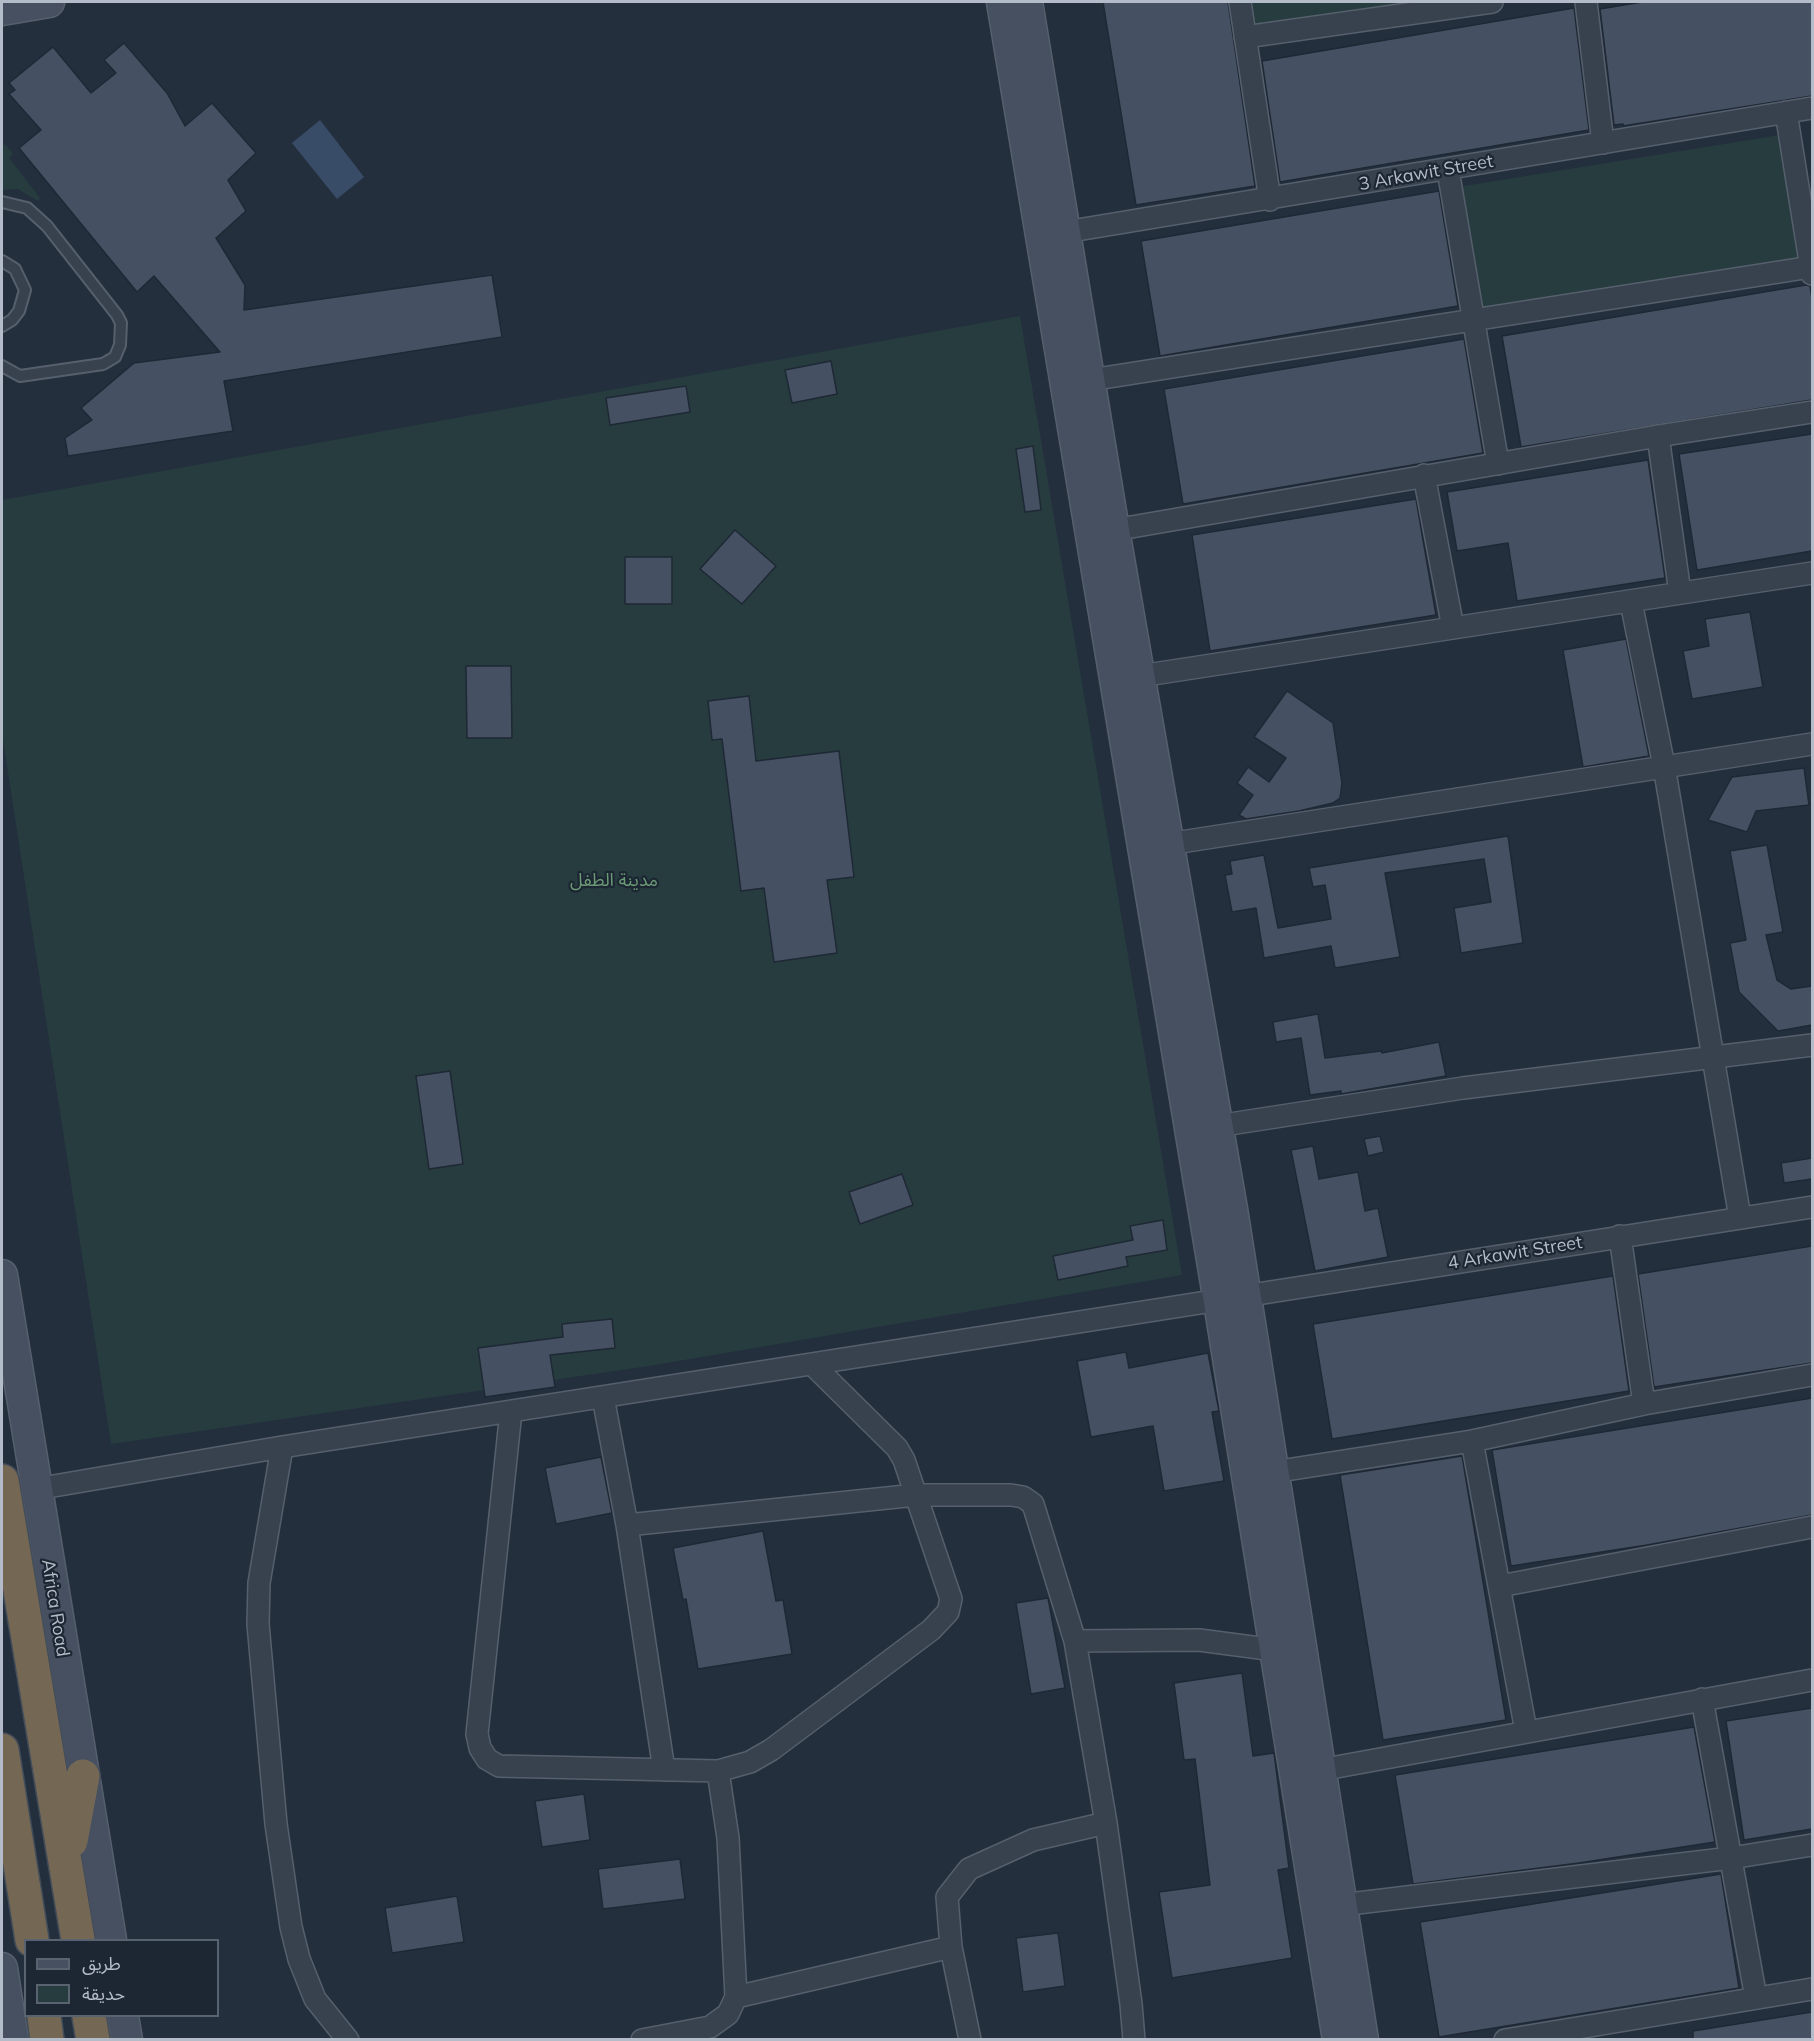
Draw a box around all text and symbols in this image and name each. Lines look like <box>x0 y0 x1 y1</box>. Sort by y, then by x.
street label: 3 Arkawit Street <box>1357 151 1495 195</box>
park label: مدينة الطفل <box>570 870 658 892</box>
street label: 4 Arkawit Street <box>1446 1232 1584 1274</box>
street label: Africa Road <box>37 1558 73 1658</box>
legend <box>24 1939 219 2017</box>
text: طريق <box>82 1952 121 1975</box>
text: حديقة <box>82 1982 125 2005</box>

